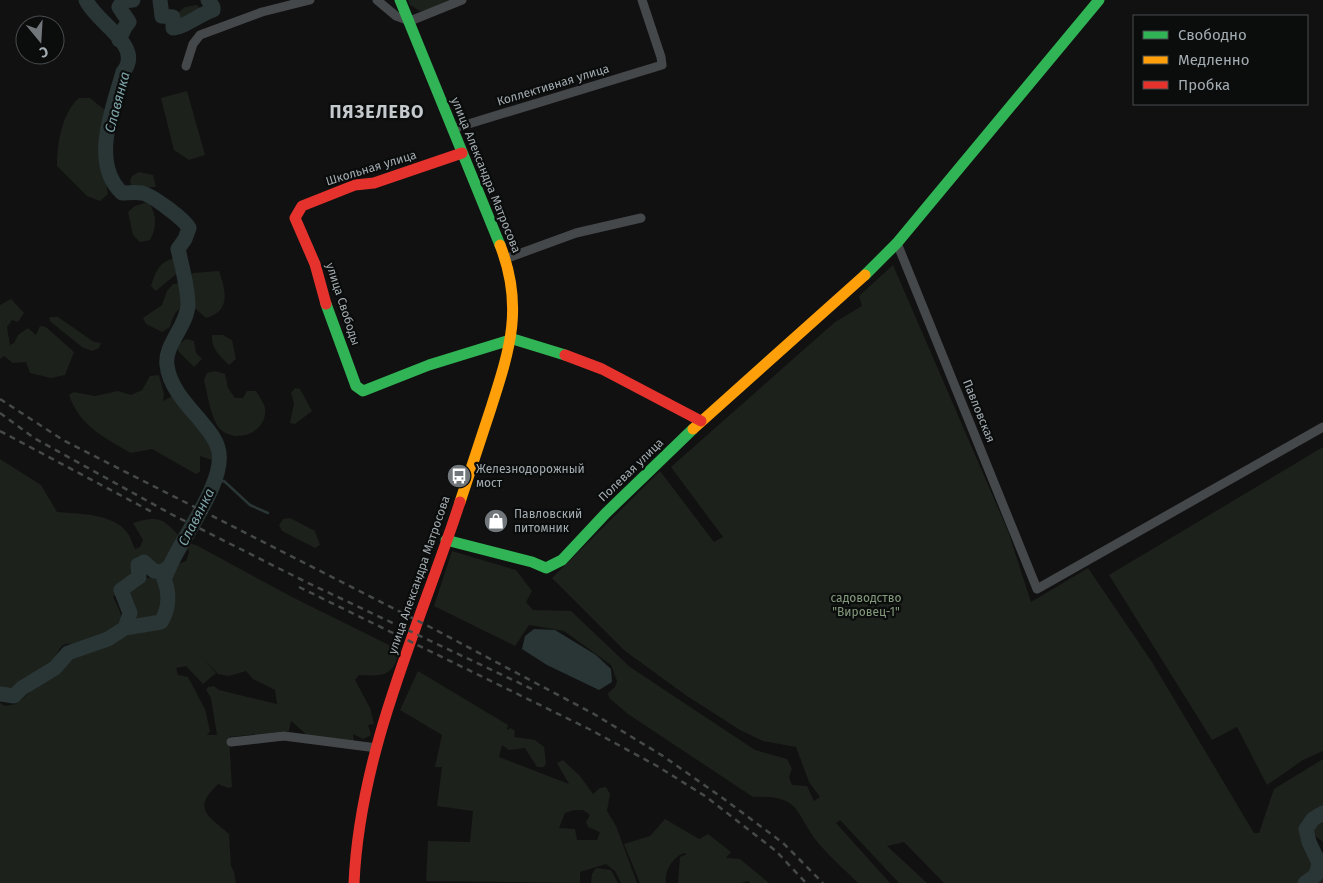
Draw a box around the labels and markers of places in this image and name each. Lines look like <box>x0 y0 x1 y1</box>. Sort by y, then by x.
place label: Железнодорожный мост <box>476 462 585 490</box>
bus stop icon: Железнодорожный мост <box>446 463 472 489</box>
place label: Павловский питомник <box>514 507 582 535</box>
shop icon: Павловский питомник <box>483 508 509 534</box>

